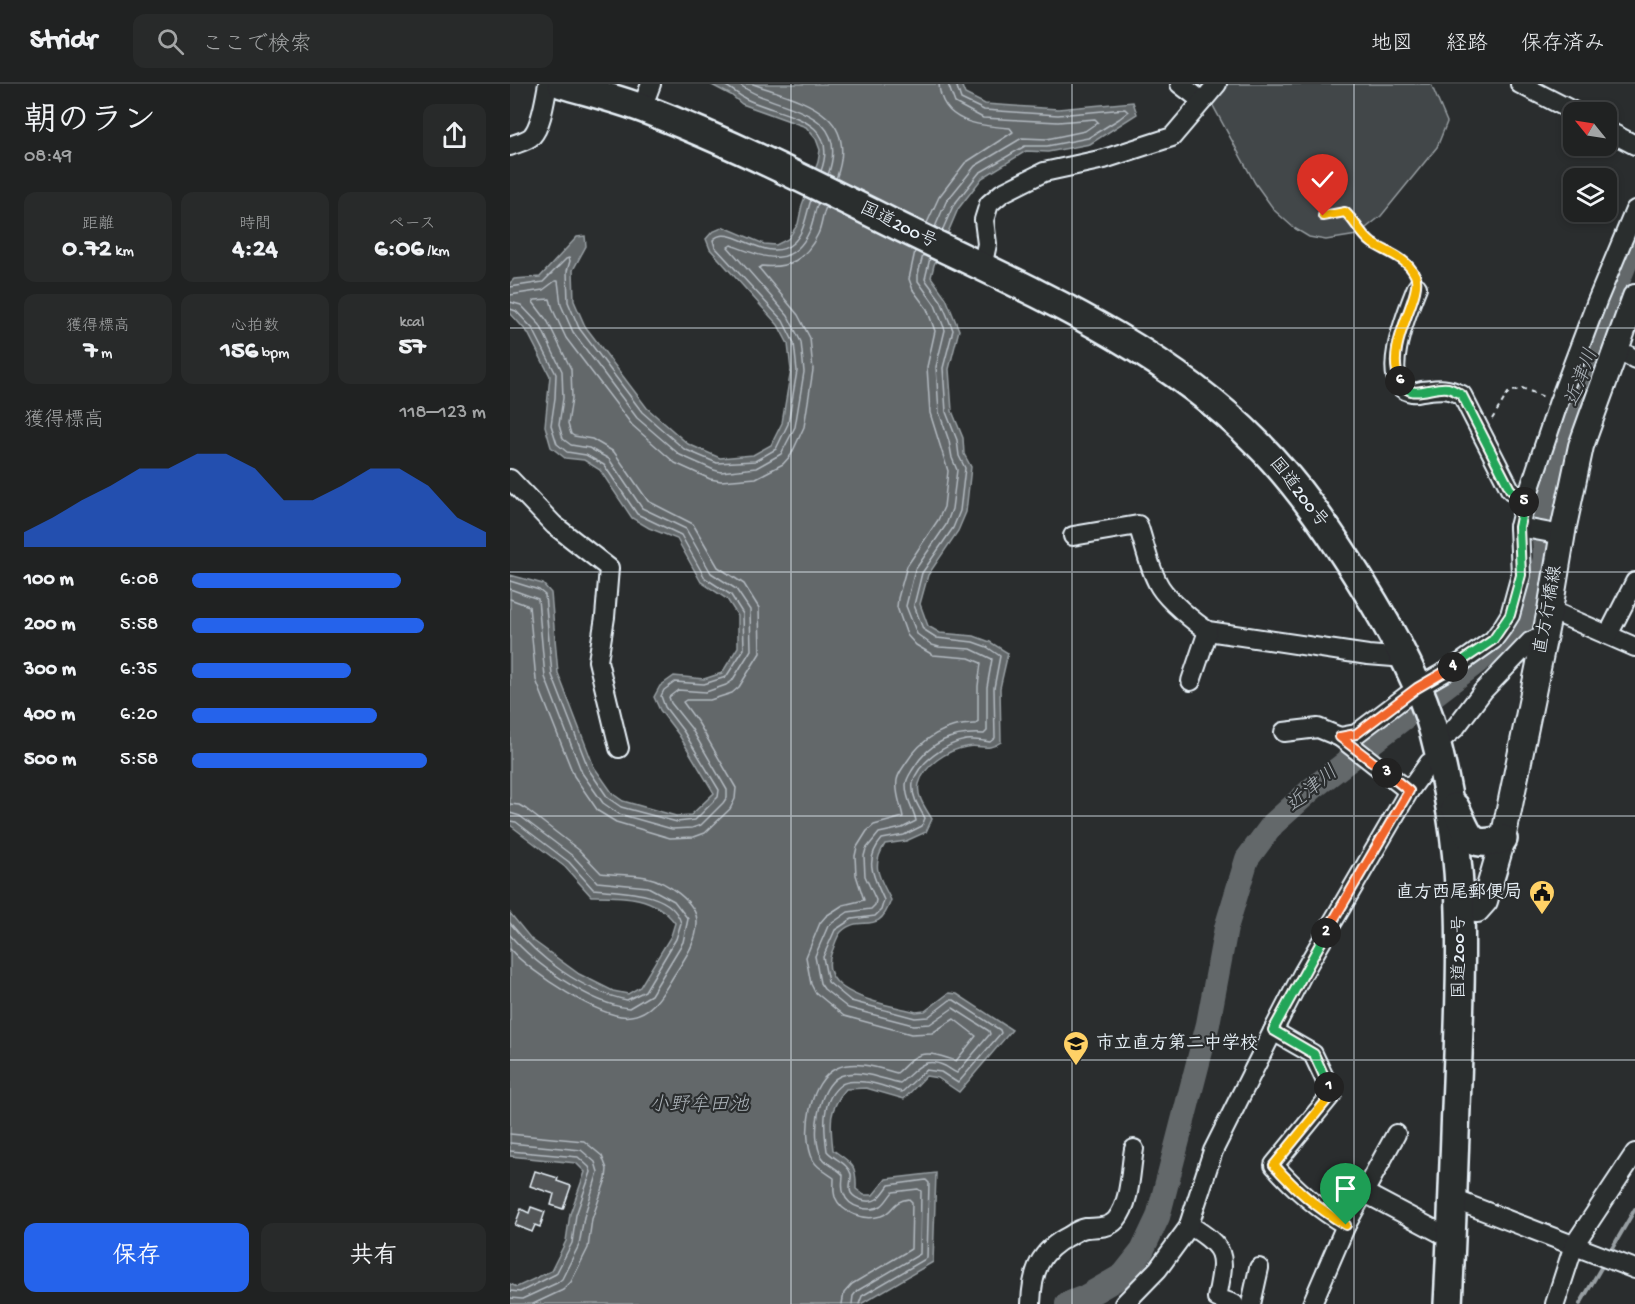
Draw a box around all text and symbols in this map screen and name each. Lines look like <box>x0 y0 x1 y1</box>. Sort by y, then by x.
search box <box>133 14 553 68</box>
text: Stridr <box>30 25 97 58</box>
icon: search <box>154 25 187 58</box>
text: ここで検索 <box>202 33 312 59</box>
text: 地図 <box>1371 33 1413 58</box>
text: 経路 <box>1446 33 1488 58</box>
text: 保存済み <box>1521 33 1605 58</box>
north arrow <box>1563 102 1617 156</box>
map controls <box>1563 102 1617 222</box>
text: 朝のラン <box>24 104 156 142</box>
button: share <box>423 104 486 167</box>
text: 08:49 <box>24 146 72 169</box>
pin <box>1297 154 1348 216</box>
icon: check <box>1306 163 1339 196</box>
button: layers <box>1563 168 1617 222</box>
street label: 国道200号 <box>856 197 940 254</box>
text: 距離 <box>82 216 114 235</box>
text: 時間 <box>239 216 271 235</box>
text: ペース <box>388 216 436 235</box>
text: 0.72 <box>62 235 111 266</box>
text: 4:24 <box>232 235 278 266</box>
text: 6:06 <box>374 235 424 266</box>
text: km <box>111 243 134 262</box>
text: /km <box>424 243 450 262</box>
text: kcal <box>400 314 424 333</box>
text: 獲得標高 <box>66 318 130 337</box>
text: 心拍数 <box>231 318 279 337</box>
text: 57 <box>398 333 426 364</box>
text: 7 <box>84 337 97 368</box>
text: 156 <box>221 337 258 368</box>
text: m <box>97 345 112 364</box>
text: bpm <box>258 345 289 364</box>
water label: 近津川 <box>1560 345 1604 410</box>
pin: 6 <box>1385 366 1415 396</box>
text: 6 <box>1396 371 1404 390</box>
text: 118–123 m <box>399 402 486 425</box>
text: 獲得標高 <box>24 410 104 433</box>
street label: 国道200号 <box>1264 453 1333 532</box>
pin: 5 <box>1509 487 1539 517</box>
text: 5 <box>1520 492 1528 511</box>
street label: 直方行橋線 <box>1530 564 1567 656</box>
text: 100 m <box>24 569 74 592</box>
text: 6:08 <box>120 569 159 592</box>
text: 200 m <box>24 614 75 637</box>
text: 5:58 <box>120 614 158 637</box>
pin: 4 <box>1438 652 1468 682</box>
text: 4 <box>1449 657 1457 676</box>
text: 300 m <box>24 659 76 682</box>
text: 6:35 <box>120 659 157 682</box>
text: 400 m <box>24 704 75 727</box>
text: 6:20 <box>120 704 158 727</box>
text: 500 m <box>24 749 76 772</box>
text: 5:58 <box>120 749 158 772</box>
pin: 3 <box>1372 758 1402 788</box>
water label: 近津川 <box>1281 760 1343 818</box>
text: 3 <box>1383 763 1391 782</box>
public building icon: 直方西尾郵便局 <box>1527 878 1557 916</box>
place label: 直方西尾郵便局 <box>1396 882 1522 904</box>
street label: 国道200号 <box>1449 915 1471 999</box>
pin: 2 <box>1311 918 1341 948</box>
text: 2 <box>1322 923 1330 942</box>
school or university icon: 市立直方第二中学校 <box>1061 1029 1091 1067</box>
place label: 市立直方第二中学校 <box>1096 1033 1258 1055</box>
pin: 1 <box>1314 1072 1344 1102</box>
text: 1 <box>1326 1077 1332 1096</box>
water label: 小野牟田池 <box>649 1093 750 1118</box>
pin <box>1320 1163 1371 1225</box>
icon: arrive <box>1329 1172 1362 1205</box>
button: 保存 <box>24 1223 249 1292</box>
button: 共有 <box>261 1223 486 1292</box>

